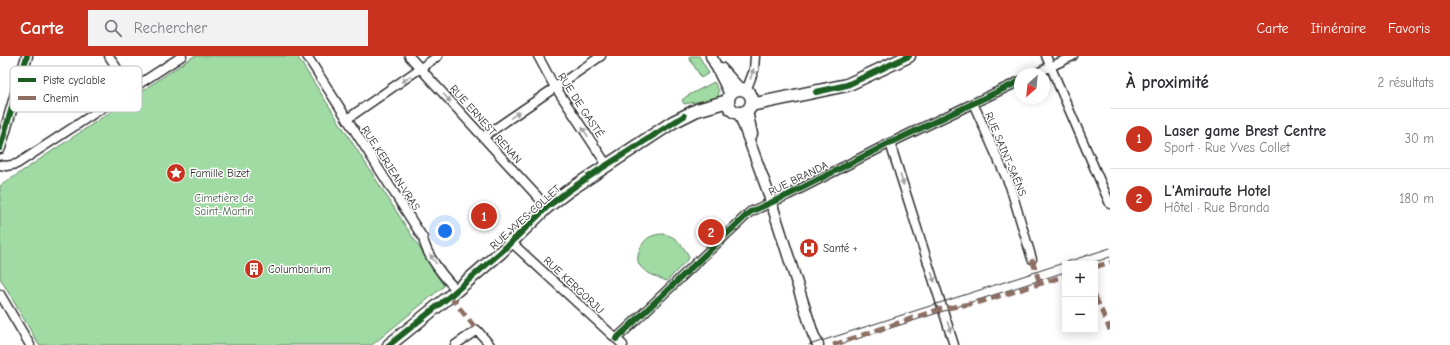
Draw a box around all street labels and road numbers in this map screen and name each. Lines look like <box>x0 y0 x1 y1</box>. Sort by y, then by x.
street label: RUE DE GASTÉ <box>555 70 607 140</box>
street label: RUE ERNEST RENAN <box>447 82 524 166</box>
street label: RUE SAINT-SAËNS <box>982 110 1029 198</box>
street label: RUE KERJEAN-VRAS <box>358 124 423 213</box>
street label: RUE BRANDA <box>766 158 831 198</box>
street label: RUE YVES COLLET <box>487 182 563 252</box>
street label: RUE KERGORJU <box>541 254 607 317</box>

